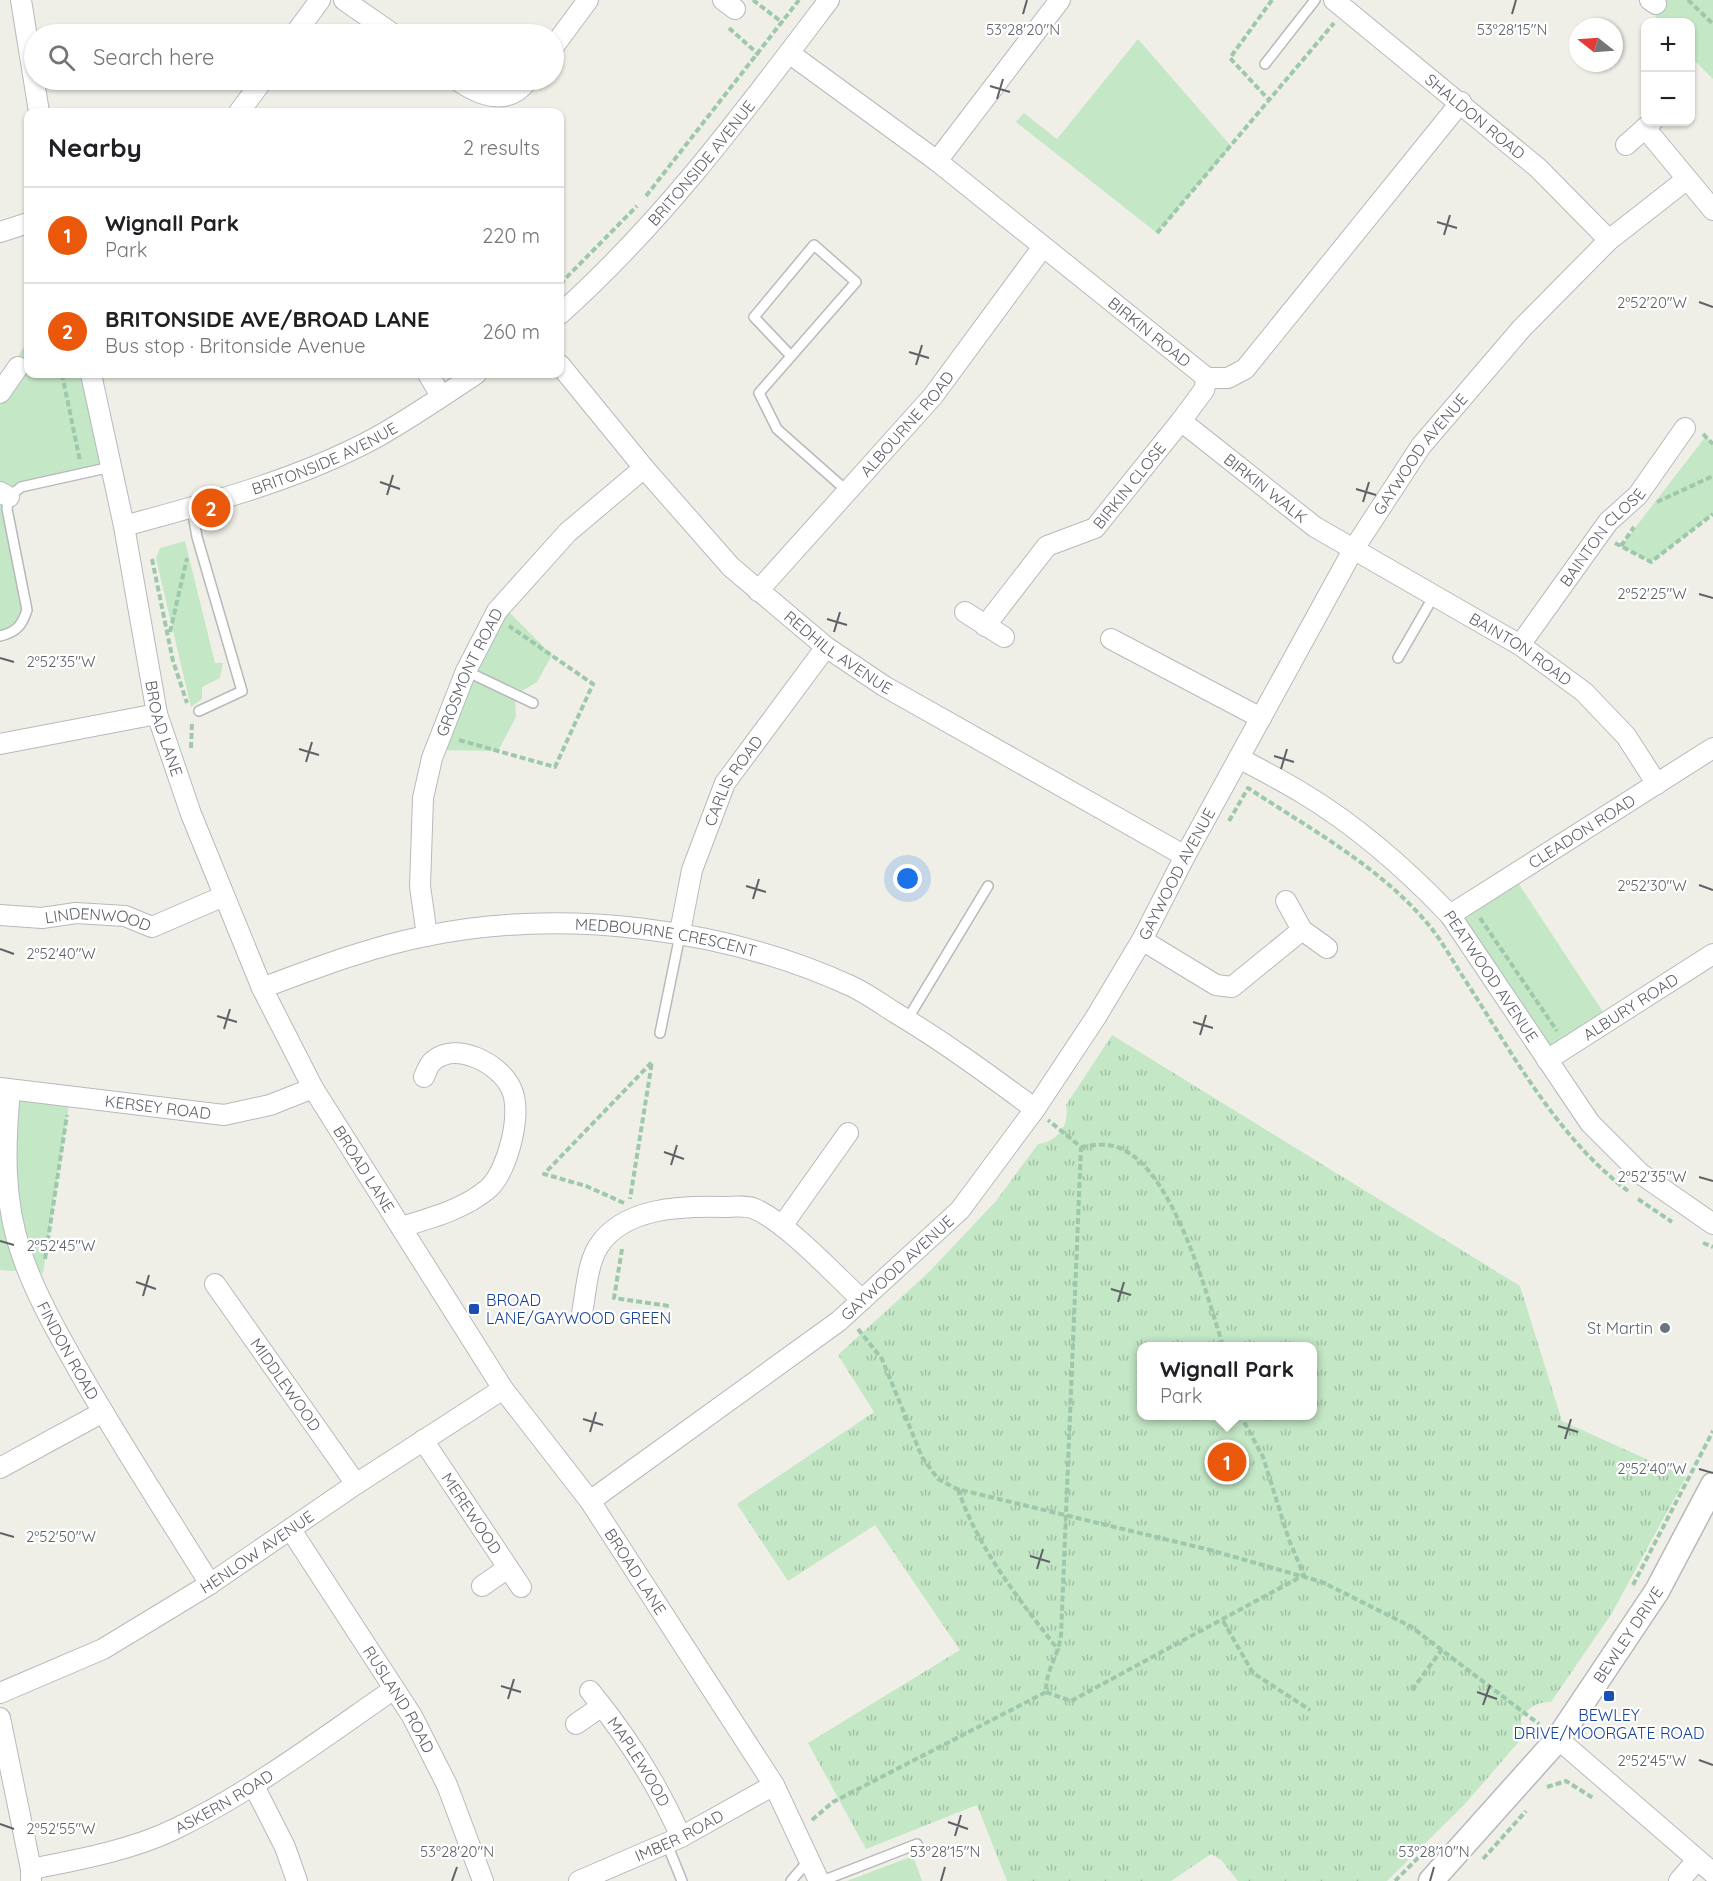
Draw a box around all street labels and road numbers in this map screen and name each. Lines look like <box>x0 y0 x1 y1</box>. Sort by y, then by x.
street label: SHALDON ROAD <box>1421 69 1529 163</box>
street label: BRITONSIDE AVENUE <box>643 96 759 230</box>
street label: BIRKIN ROAD <box>1104 293 1195 371</box>
street label: ALBOURNE ROAD <box>856 367 958 481</box>
street label: GAYWOOD AVENUE <box>1369 389 1472 519</box>
street label: BRITONSIDE AVENUE <box>249 417 401 499</box>
street label: BIRKIN CLOSE <box>1088 438 1170 533</box>
street label: BIRKIN WALK <box>1220 449 1312 527</box>
street label: BAINTON CLOSE <box>1555 484 1650 590</box>
street label: GROSMONT ROAD <box>431 605 507 739</box>
street label: REDHILL AVENUE <box>780 606 896 699</box>
street label: BAINTON ROAD <box>1466 608 1576 690</box>
street label: BROAD LANE <box>141 679 187 779</box>
street label: CARLIS ROAD <box>700 731 767 829</box>
street label: CLEADON ROAD <box>1524 790 1639 873</box>
street label: GAYWOOD AVENUE <box>1134 804 1220 943</box>
street label: LINDENWOOD <box>43 902 154 936</box>
street label: PEATWOOD AVENUE <box>1440 906 1543 1046</box>
street label: MEDBOURNE CRESCENT <box>575 914 759 961</box>
street label: ALBURY ROAD <box>1579 969 1682 1044</box>
street label: KERSEY ROAD <box>104 1091 212 1123</box>
street label: BROAD LANE <box>329 1122 399 1216</box>
street label: GAYWOOD AVENUE <box>836 1211 958 1325</box>
street label: FINDON ROAD <box>33 1298 103 1403</box>
street label: MIDDLEWOOD <box>246 1334 326 1435</box>
street label: MEREWOOD <box>438 1469 506 1558</box>
street label: HENLOW AVENUE <box>196 1506 318 1598</box>
street label: BROAD LANE <box>600 1525 671 1619</box>
street label: BEWLEY DRIVE <box>1588 1583 1667 1687</box>
street label: RUSLAND ROAD <box>359 1642 439 1756</box>
street label: MAPLEWOOD <box>603 1713 674 1810</box>
street label: ASKERN ROAD <box>171 1765 277 1838</box>
street label: IMBER ROAD <box>632 1805 727 1866</box>

